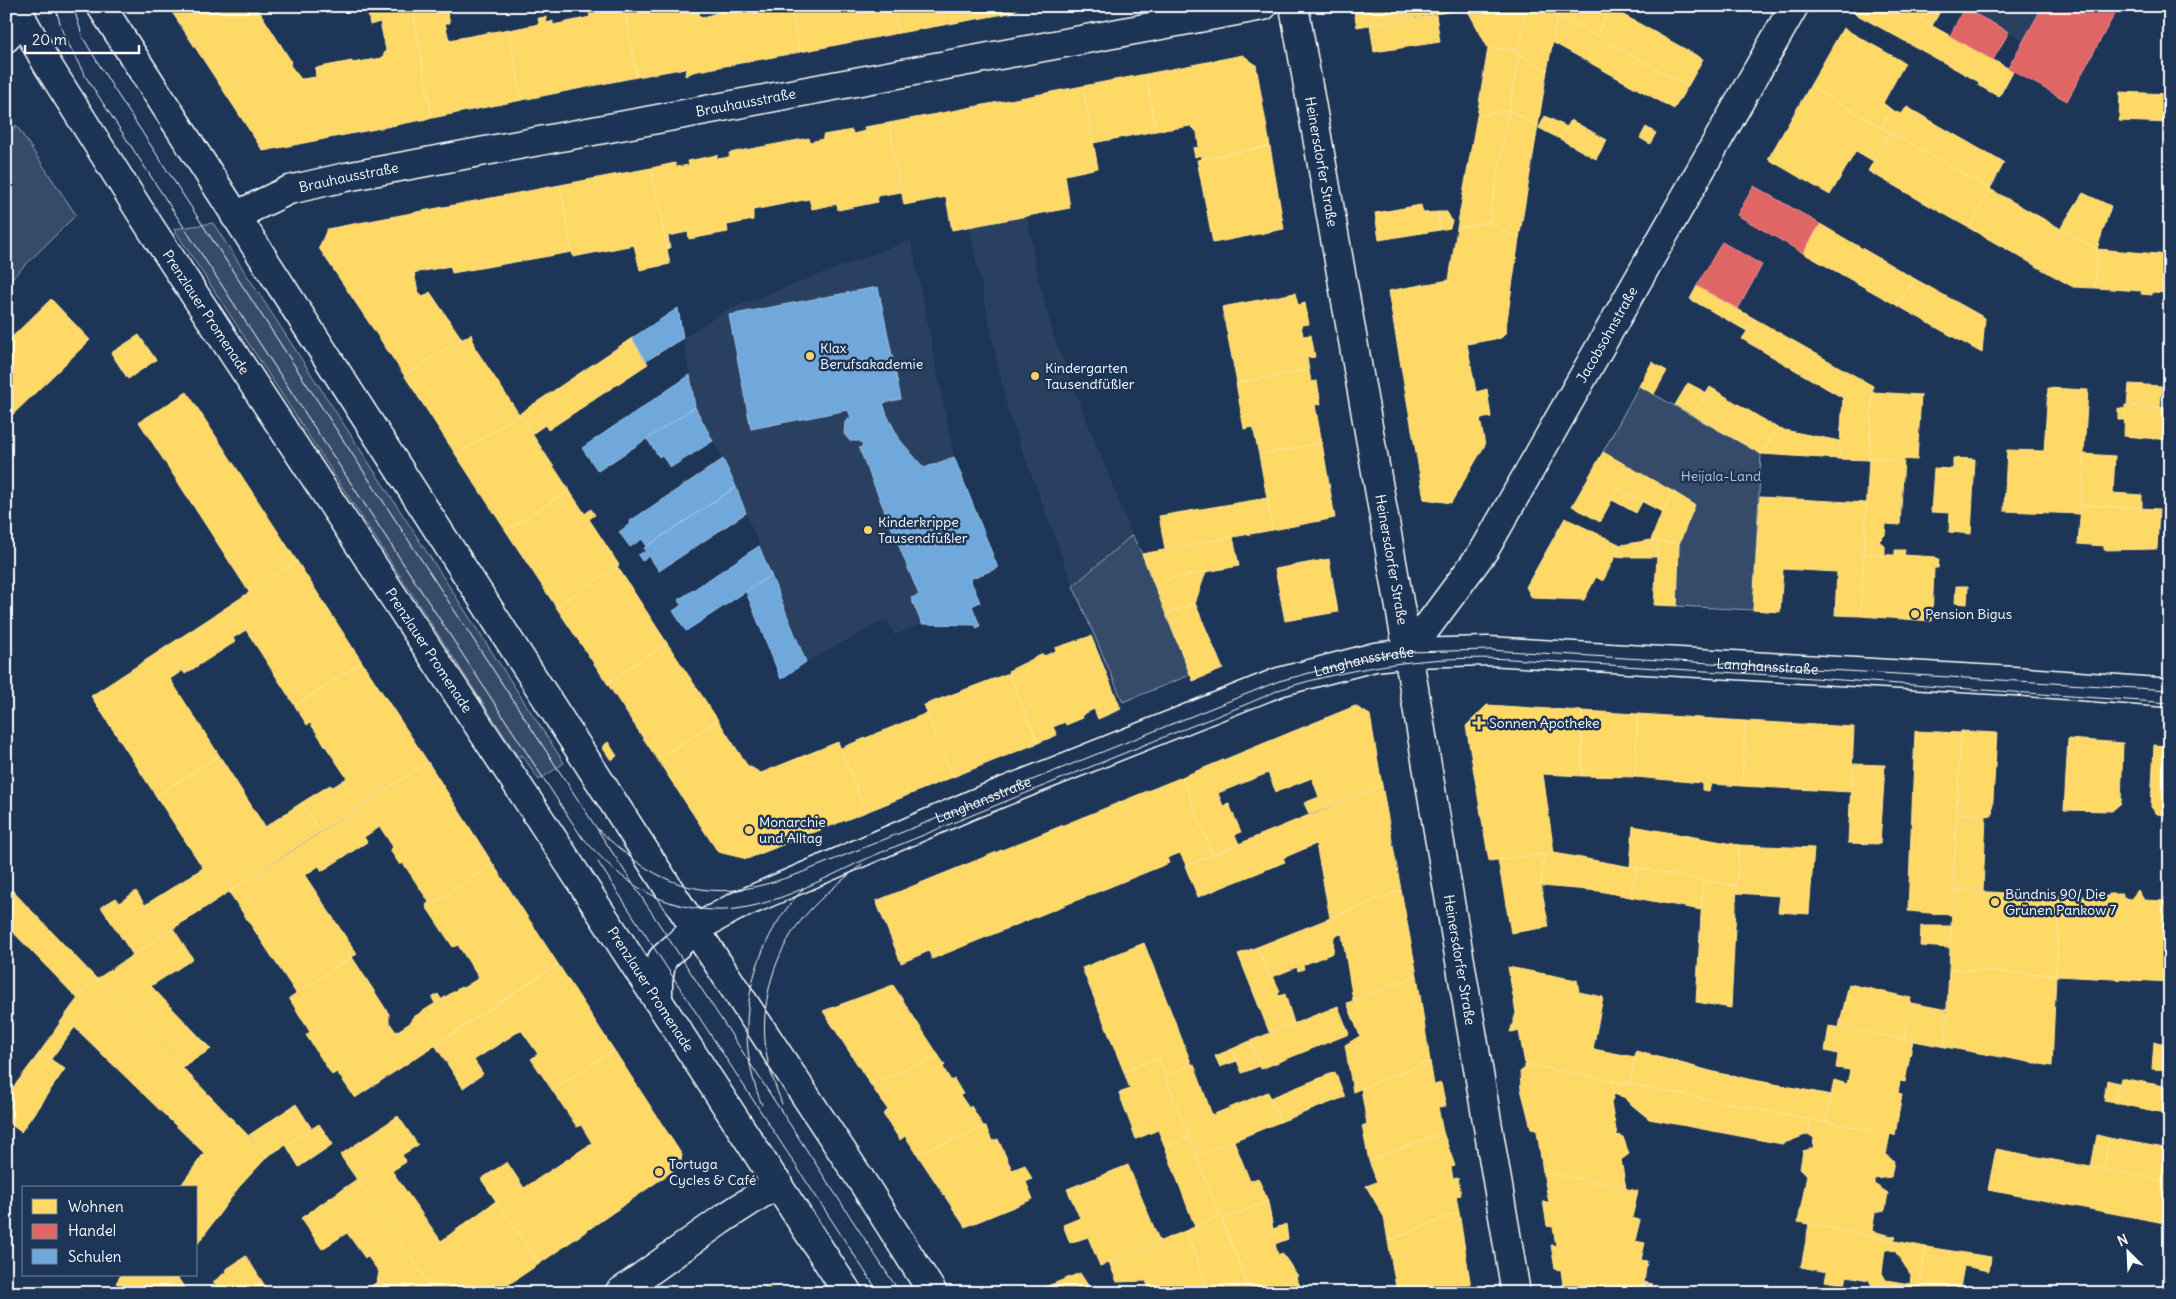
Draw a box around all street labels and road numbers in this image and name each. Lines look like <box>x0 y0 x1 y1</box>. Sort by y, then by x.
street label: Brauhausstraße <box>694 84 797 121</box>
street label: Heinersdorfer Straße <box>1301 95 1342 228</box>
street label: Brauhausstraße <box>297 158 400 196</box>
street label: Prenzlauer Promenade <box>159 246 254 378</box>
street label: Jacobsohnstraße <box>1572 283 1641 386</box>
street label: Heinersdorfer Straße <box>1371 493 1412 626</box>
street label: Prenzlauer Promenade <box>381 585 476 716</box>
street label: Langhansstraße <box>1312 643 1414 681</box>
street label: Langhansstraße <box>1716 654 1819 678</box>
street label: Langhansstraße <box>933 772 1034 827</box>
street label: Heinersdorfer Straße <box>1440 893 1480 1026</box>
street label: Prenzlauer Promenade <box>603 923 698 1055</box>

